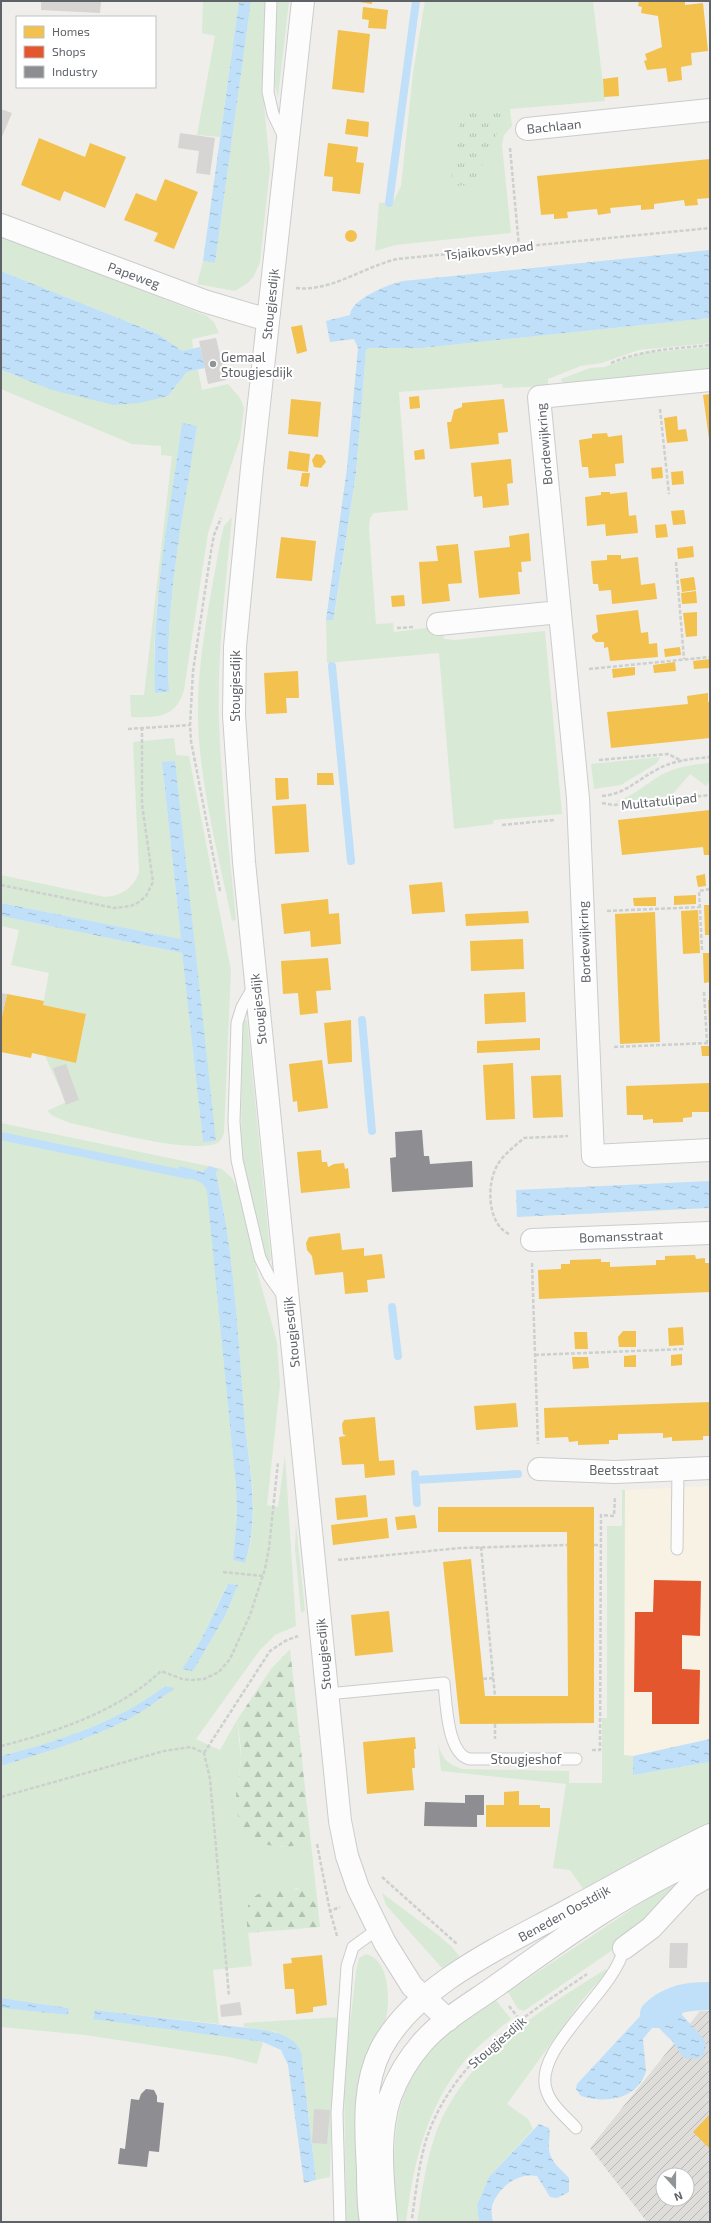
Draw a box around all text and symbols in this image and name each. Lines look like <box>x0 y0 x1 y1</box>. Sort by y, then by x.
legend <box>16 16 156 88</box>
text: Homes <box>52 24 90 38</box>
text: Shops <box>52 44 86 58</box>
text: Industry <box>52 64 98 78</box>
street label: Bachlaan <box>526 115 582 137</box>
street label: Tsjaikovskypad <box>444 237 534 263</box>
street label: Papeweg <box>106 258 162 292</box>
street label: Stougjesdijk <box>258 267 282 340</box>
place label: Gemaal Stougjesdijk <box>221 349 293 380</box>
marker: Gemaal Stougjesdijk <box>208 359 218 369</box>
street label: Bordewijkring <box>532 402 556 486</box>
street label: Stougjesdijk <box>227 650 243 722</box>
street label: Multatulipad <box>620 789 698 813</box>
street label: Bordewijkring <box>575 901 593 983</box>
street label: Stougjesdijk <box>246 972 270 1045</box>
street label: Bomansstraat <box>579 1227 663 1245</box>
street label: Stougjesdijk <box>279 1295 303 1368</box>
street label: Beetsstraat <box>589 1462 659 1478</box>
street label: Stougjesdijk <box>312 1617 334 1690</box>
street label: Stougjeshof <box>491 1751 563 1767</box>
street label: Beneden Oostdijk <box>515 1881 613 1945</box>
street label: Stougjesdijk <box>465 2012 530 2072</box>
north arrow <box>655 2167 695 2207</box>
text: N <box>673 2189 685 2204</box>

